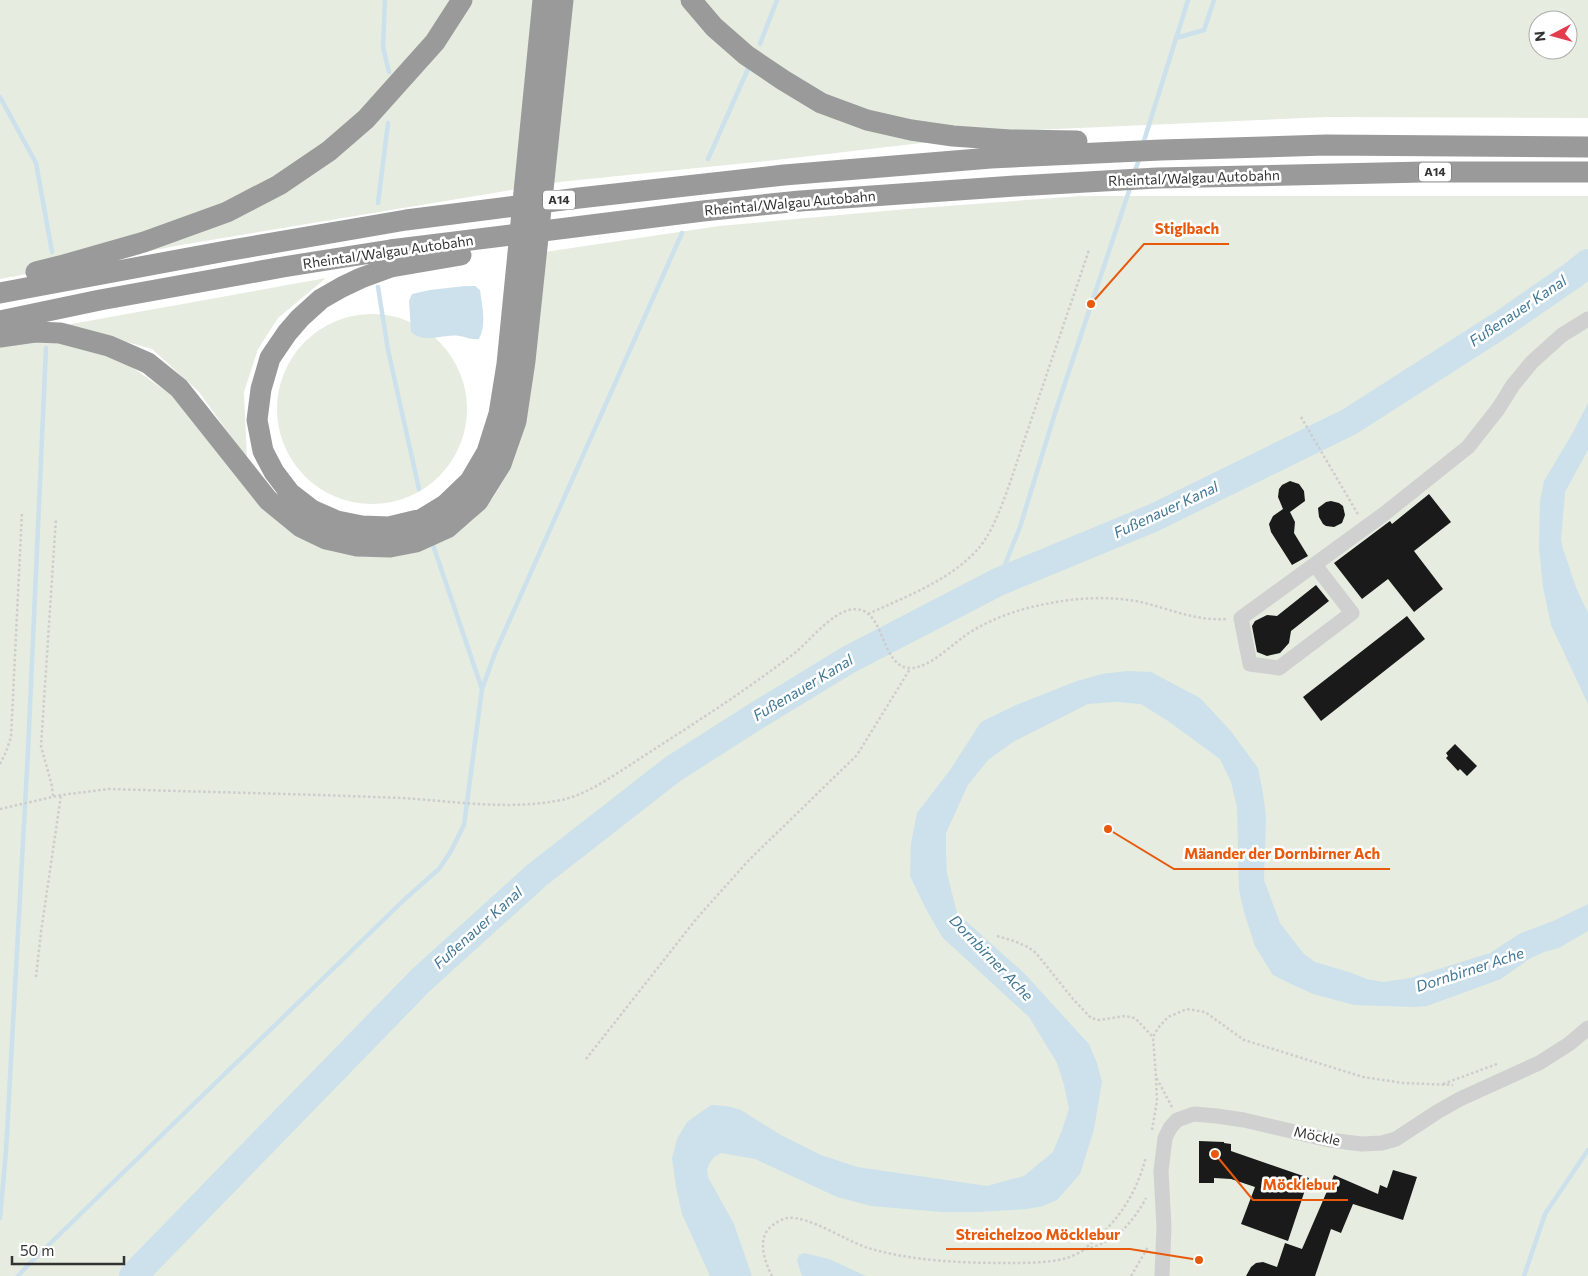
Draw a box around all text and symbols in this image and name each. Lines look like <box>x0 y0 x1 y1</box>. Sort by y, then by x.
north arrow <box>1528 10 1578 60</box>
text: N <box>1531 30 1549 43</box>
road number: A14 <box>1419 162 1451 182</box>
street label: Rheintal/Walgau Autobahn <box>1108 166 1280 189</box>
street label: Rheintal/Walgau Autobahn <box>704 187 876 218</box>
road number: A14 <box>543 190 575 210</box>
callout: Stiglbach <box>1144 214 1229 244</box>
text: Stiglbach <box>1155 219 1219 237</box>
street label: Rheintal/Walgau Autobahn <box>302 231 474 272</box>
water label: Fußenauer Kanal <box>1465 270 1571 349</box>
water label: Fußenauer Kanal <box>1110 476 1222 541</box>
water label: Fußenauer Kanal <box>749 650 857 724</box>
callout: Mäander der Dornbirner Ach <box>1174 839 1390 869</box>
text: Mäander der Dornbirner Ach <box>1184 844 1380 862</box>
water label: Fußenauer Kanal <box>429 882 526 972</box>
water label: Dornbirner Ache <box>946 911 1037 1004</box>
water label: Dornbirner Ache <box>1413 943 1526 995</box>
street label: Möckle <box>1292 1122 1342 1149</box>
callout: Möcklebur <box>1253 1170 1348 1200</box>
text: Möcklebur <box>1263 1175 1337 1193</box>
callout: Streichelzoo Möcklebur <box>946 1219 1130 1249</box>
text: Streichelzoo Möcklebur <box>956 1225 1120 1243</box>
scale bar <box>12 1234 125 1266</box>
text: 50 m <box>20 1241 54 1259</box>

